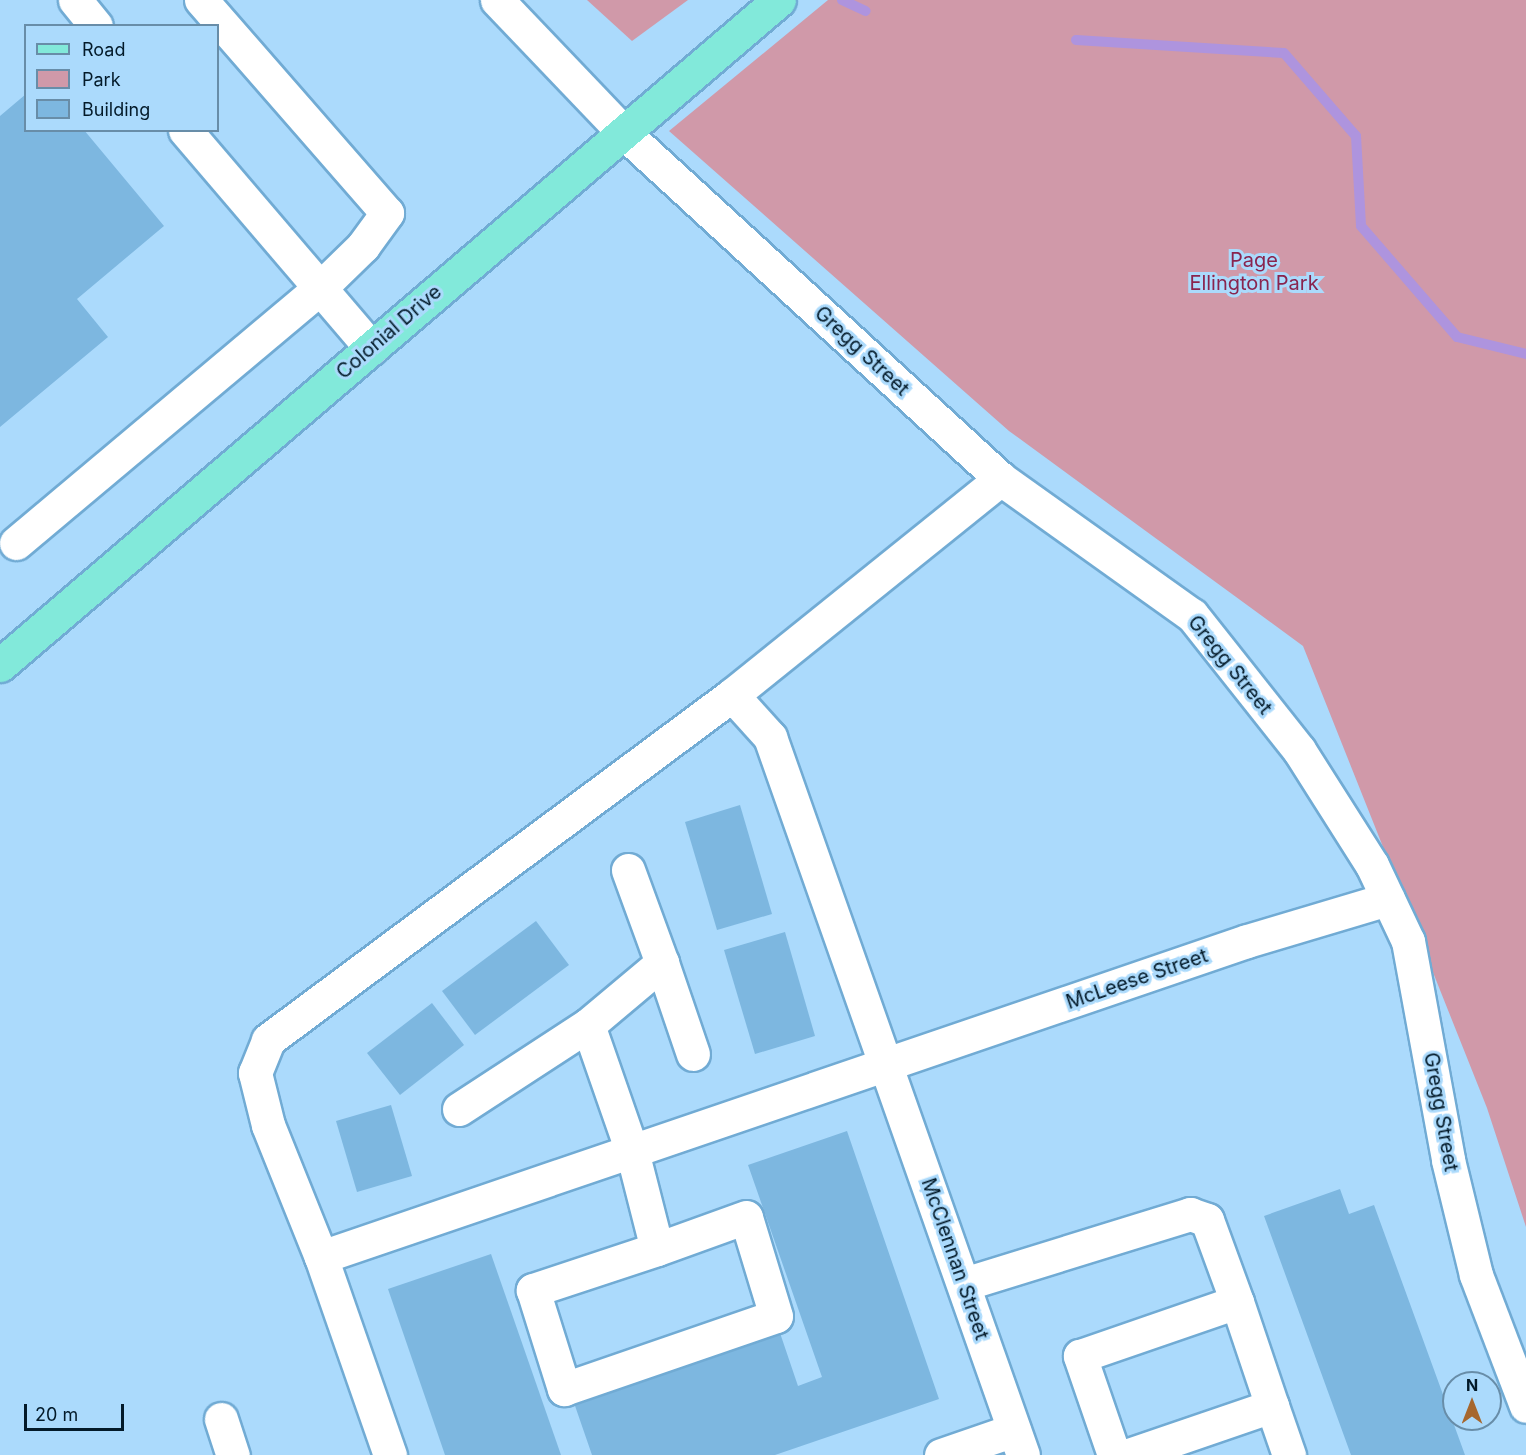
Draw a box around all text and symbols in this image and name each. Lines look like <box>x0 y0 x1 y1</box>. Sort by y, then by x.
legend <box>24 24 219 132</box>
text: Road <box>82 39 125 60</box>
text: Park <box>82 69 121 90</box>
text: Building <box>82 99 150 120</box>
park label: Page Ellington Park <box>1189 249 1319 296</box>
street label: Colonial Drive <box>332 280 446 384</box>
street label: Gregg Street <box>810 301 914 401</box>
street label: Gregg Street <box>1183 611 1277 719</box>
street label: McLeese Street <box>1063 943 1211 1015</box>
street label: Gregg Street <box>1419 1051 1463 1173</box>
street label: McClennan Street <box>916 1175 994 1343</box>
north arrow <box>1442 1371 1502 1431</box>
text: N <box>1466 1375 1478 1395</box>
scale bar <box>27 1392 128 1430</box>
text: 20 m <box>35 1404 78 1425</box>

